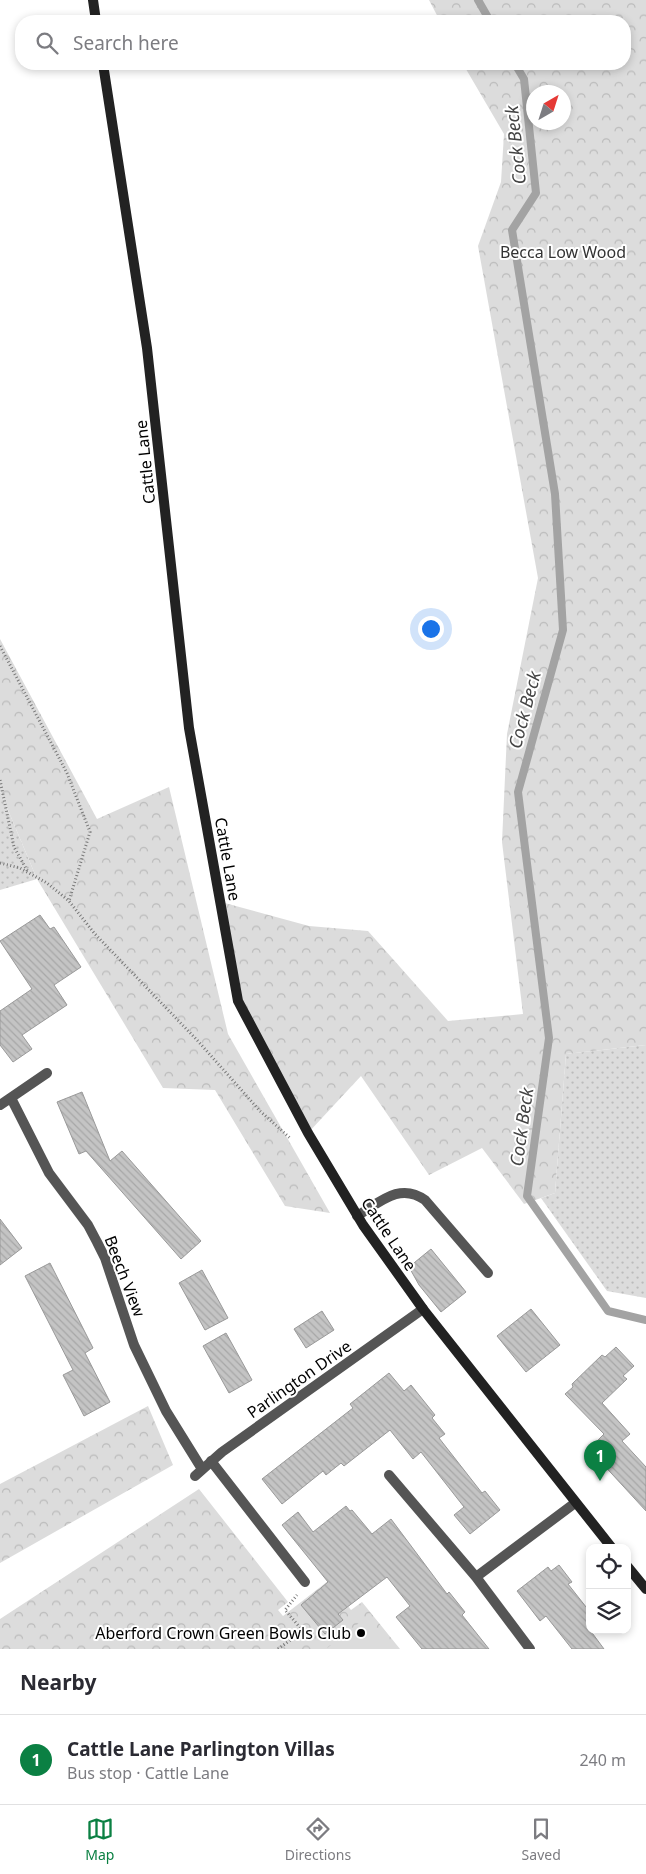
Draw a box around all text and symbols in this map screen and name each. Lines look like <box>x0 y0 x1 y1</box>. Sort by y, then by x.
search box <box>15 15 631 70</box>
icon: search <box>33 29 61 57</box>
text: Search here <box>73 30 179 56</box>
north arrow <box>526 85 571 130</box>
water label: Cock Beck <box>499 103 531 186</box>
park label: Becca Low Wood <box>500 241 626 263</box>
street label: Cattle Lane <box>130 419 160 505</box>
your location <box>418 616 444 642</box>
water label: Cock Beck <box>502 667 546 751</box>
street label: Cattle Lane <box>210 816 246 902</box>
water label: Cock Beck <box>504 1085 539 1168</box>
street label: Cattle Lane <box>356 1193 422 1275</box>
street label: Beech View <box>99 1232 151 1320</box>
street label: Parlington Drive <box>243 1335 355 1423</box>
pin: 1 <box>584 1440 616 1481</box>
map controls <box>586 1544 631 1634</box>
button: locate <box>586 1544 631 1589</box>
button: layers <box>586 1589 631 1634</box>
place label: Aberford Crown Green Bowls Club <box>95 1622 351 1644</box>
marker: Aberford Crown Green Bowls Club <box>355 1627 367 1639</box>
text: Nearby <box>20 1668 96 1696</box>
text: Cattle Lane Parlington Villas <box>67 1736 335 1762</box>
text: 1 <box>31 1749 41 1771</box>
text: 240 m <box>579 1749 626 1771</box>
text: Bus stop · Cattle Lane <box>67 1762 229 1784</box>
tab: Map <box>85 1815 114 1864</box>
tab: Directions <box>285 1815 351 1864</box>
tab: Saved <box>522 1815 561 1864</box>

